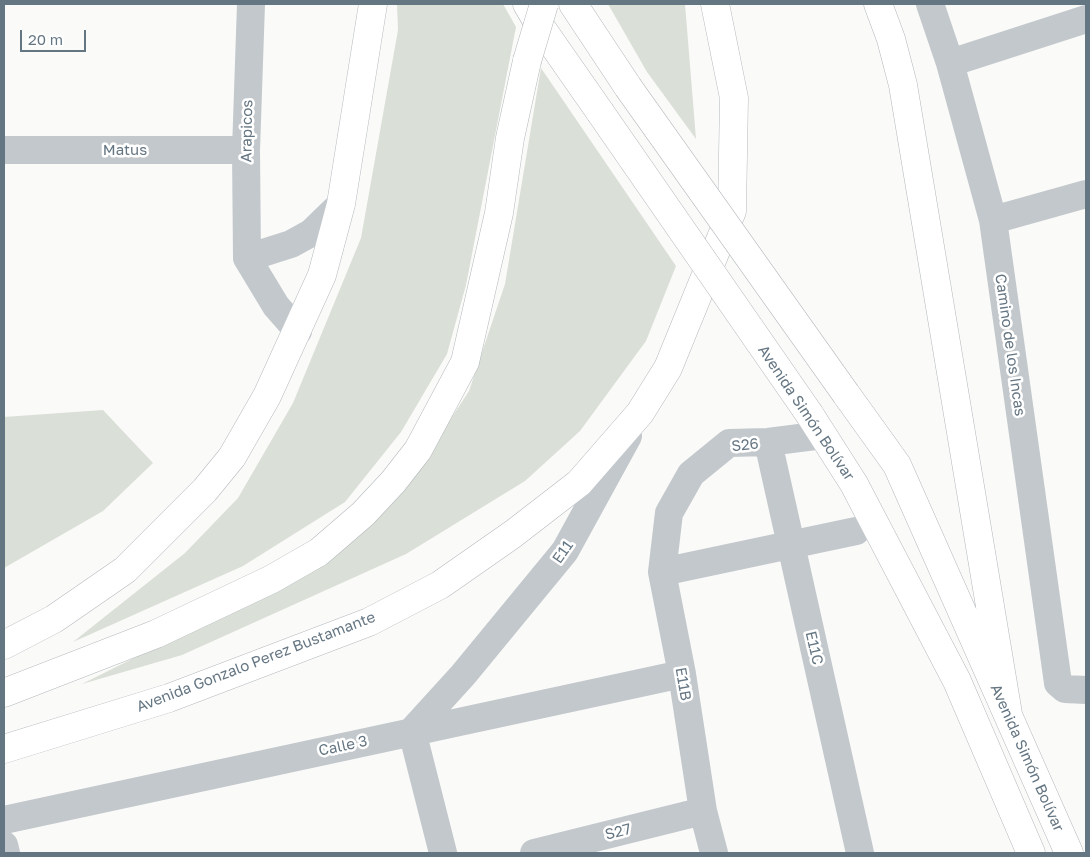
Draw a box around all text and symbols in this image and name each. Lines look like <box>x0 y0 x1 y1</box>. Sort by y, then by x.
scale bar <box>22 20 89 52</box>
text: 20 m <box>28 30 63 48</box>
street label: Arapicos <box>237 100 257 162</box>
street label: Matus <box>103 141 147 159</box>
street label: Camino de los Incas <box>991 273 1029 417</box>
street label: Avenida Simón Bolívar <box>754 342 858 484</box>
street label: S26 <box>730 435 760 455</box>
street label: E11 <box>549 537 577 567</box>
street label: Avenida Gonzalo Perez Bustamante <box>134 608 378 716</box>
street label: E11C <box>801 629 827 667</box>
street label: E11B <box>671 666 695 702</box>
street label: Avenida Simón Bolívar <box>986 681 1068 835</box>
street label: Calle 3 <box>317 732 369 760</box>
street label: S27 <box>603 820 633 844</box>

